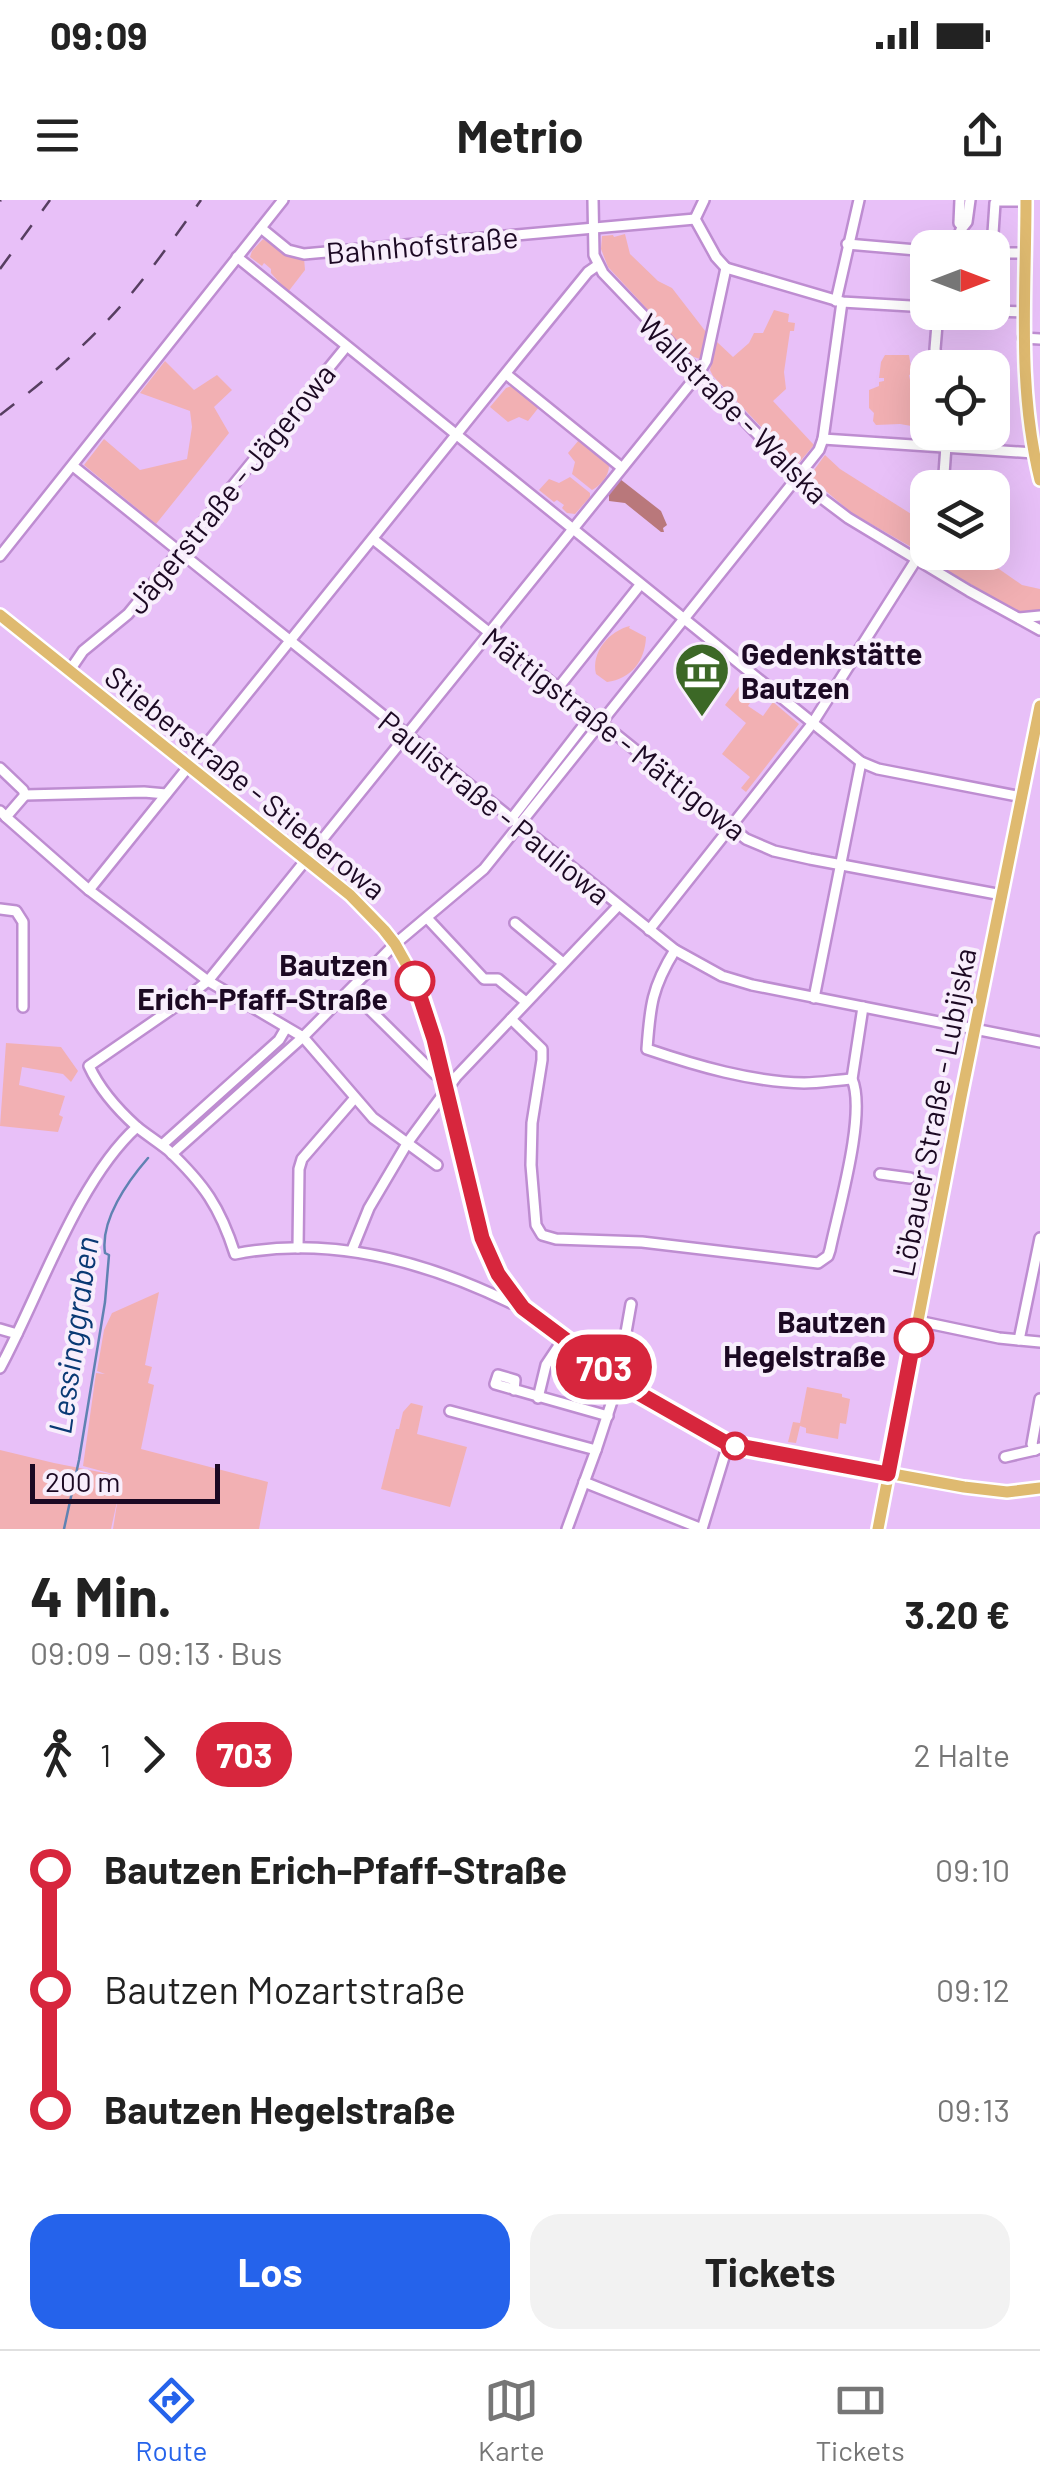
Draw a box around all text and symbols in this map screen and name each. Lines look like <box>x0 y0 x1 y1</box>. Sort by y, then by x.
text: 09:09 <box>50 12 148 58</box>
icon: menu <box>30 108 85 163</box>
text: Metrio <box>456 108 584 162</box>
icon: share <box>955 108 1010 163</box>
street label: Bahnhofstraße <box>324 218 520 270</box>
north arrow <box>910 230 1010 330</box>
map controls <box>910 230 1010 570</box>
street label: Wallstraße - Walska <box>632 306 836 510</box>
button: locate <box>910 350 1010 450</box>
street label: Jägerstraße - Jägerowa <box>118 356 342 620</box>
button: layers <box>910 470 1010 570</box>
street label: Mättigstraße - Mättigowa <box>476 619 754 847</box>
place label: Gedenkstätte Bautzen <box>741 635 922 705</box>
museum icon: Gedenkstätte Bautzen <box>672 640 732 719</box>
street label: Stieberstraße - Stieberowa <box>98 658 394 906</box>
street label: Paulistraße - Pauliowa <box>372 702 618 912</box>
street label: Löbauer Straße - Lubijska <box>883 945 983 1279</box>
place label: Bautzen Erich-Pfaff-Straße <box>137 946 388 1016</box>
marker: Bautzen Erich-Pfaff-Straße <box>396 962 434 1000</box>
water label: Lessinggraben <box>39 1234 105 1436</box>
place label: Bautzen Hegelstraße <box>723 1303 886 1373</box>
marker: Bautzen Hegelstraße <box>895 1319 933 1357</box>
line badge: 703 <box>546 1334 662 1400</box>
text: 703 <box>576 1346 632 1388</box>
unlabelled marker <box>722 1433 748 1459</box>
scale bar <box>30 1459 220 1504</box>
text: 200 m <box>45 1464 120 1498</box>
text: 4 Min. <box>30 1562 172 1628</box>
text: 3.20 € <box>905 1591 1010 1637</box>
text: 09:09 – 09:13 · Bus <box>30 1633 283 1671</box>
icon: walk <box>30 1727 85 1782</box>
icon: forward <box>126 1727 181 1782</box>
text: 703 <box>216 1733 272 1775</box>
text: 1 <box>100 1735 111 1773</box>
text: 2 Halte <box>914 1735 1010 1773</box>
text: Bautzen Erich-Pfaff-Straße <box>104 1846 567 1892</box>
text: 09:10 <box>935 1850 1010 1888</box>
text: Bautzen Mozartstraße <box>104 1966 466 2012</box>
text: 09:12 <box>936 1970 1010 2008</box>
text: Bautzen Hegelstraße <box>104 2086 455 2132</box>
text: 09:13 <box>937 2090 1010 2128</box>
button: Los <box>30 2214 510 2329</box>
button: Tickets <box>530 2214 1010 2329</box>
tab: Route <box>135 2373 207 2467</box>
tab: Karte <box>478 2373 545 2467</box>
tab: Tickets <box>815 2373 905 2467</box>

